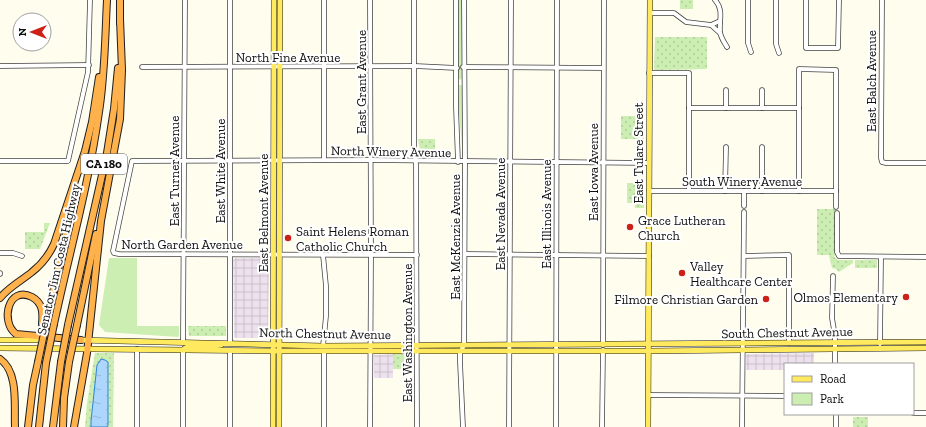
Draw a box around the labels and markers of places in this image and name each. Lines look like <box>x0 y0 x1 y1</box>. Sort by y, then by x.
place label: Grace Lutheran Church <box>638 213 726 243</box>
marker: Grace Lutheran Church <box>625 222 635 232</box>
place label: Saint Helens Roman Catholic Church <box>296 224 409 254</box>
marker: Saint Helens Roman Catholic Church <box>283 233 293 243</box>
place label: Valley Healthcare Center <box>689 259 793 289</box>
marker: Valley Healthcare Center <box>677 268 687 278</box>
place label: Olmos Elementary <box>793 290 898 305</box>
place label: Filmore Christian Garden <box>614 292 759 307</box>
marker: Olmos Elementary <box>901 292 911 302</box>
marker: Filmore Christian Garden <box>761 294 771 304</box>

